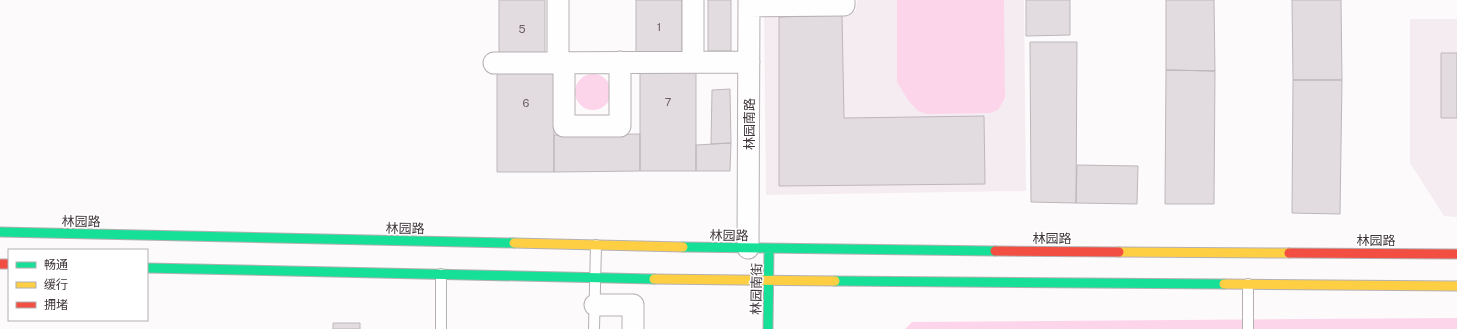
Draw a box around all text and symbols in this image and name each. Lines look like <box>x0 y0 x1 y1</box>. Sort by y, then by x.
house number: 1 <box>657 21 661 33</box>
house number: 5 <box>518 23 526 35</box>
house number: 7 <box>665 96 672 108</box>
house number: 6 <box>523 97 530 109</box>
street label: 林园南路 <box>742 98 757 150</box>
street label: 林园路 <box>61 214 101 229</box>
street label: 林园路 <box>385 221 425 236</box>
street label: 林园路 <box>709 228 749 243</box>
street label: 林园路 <box>1032 231 1072 246</box>
street label: 林园路 <box>1356 233 1396 248</box>
legend <box>8 249 148 321</box>
text: 畅通 <box>44 258 68 272</box>
street label: 林园南街 <box>749 263 764 315</box>
text: 缓行 <box>44 278 68 292</box>
text: 拥堵 <box>44 298 68 312</box>

